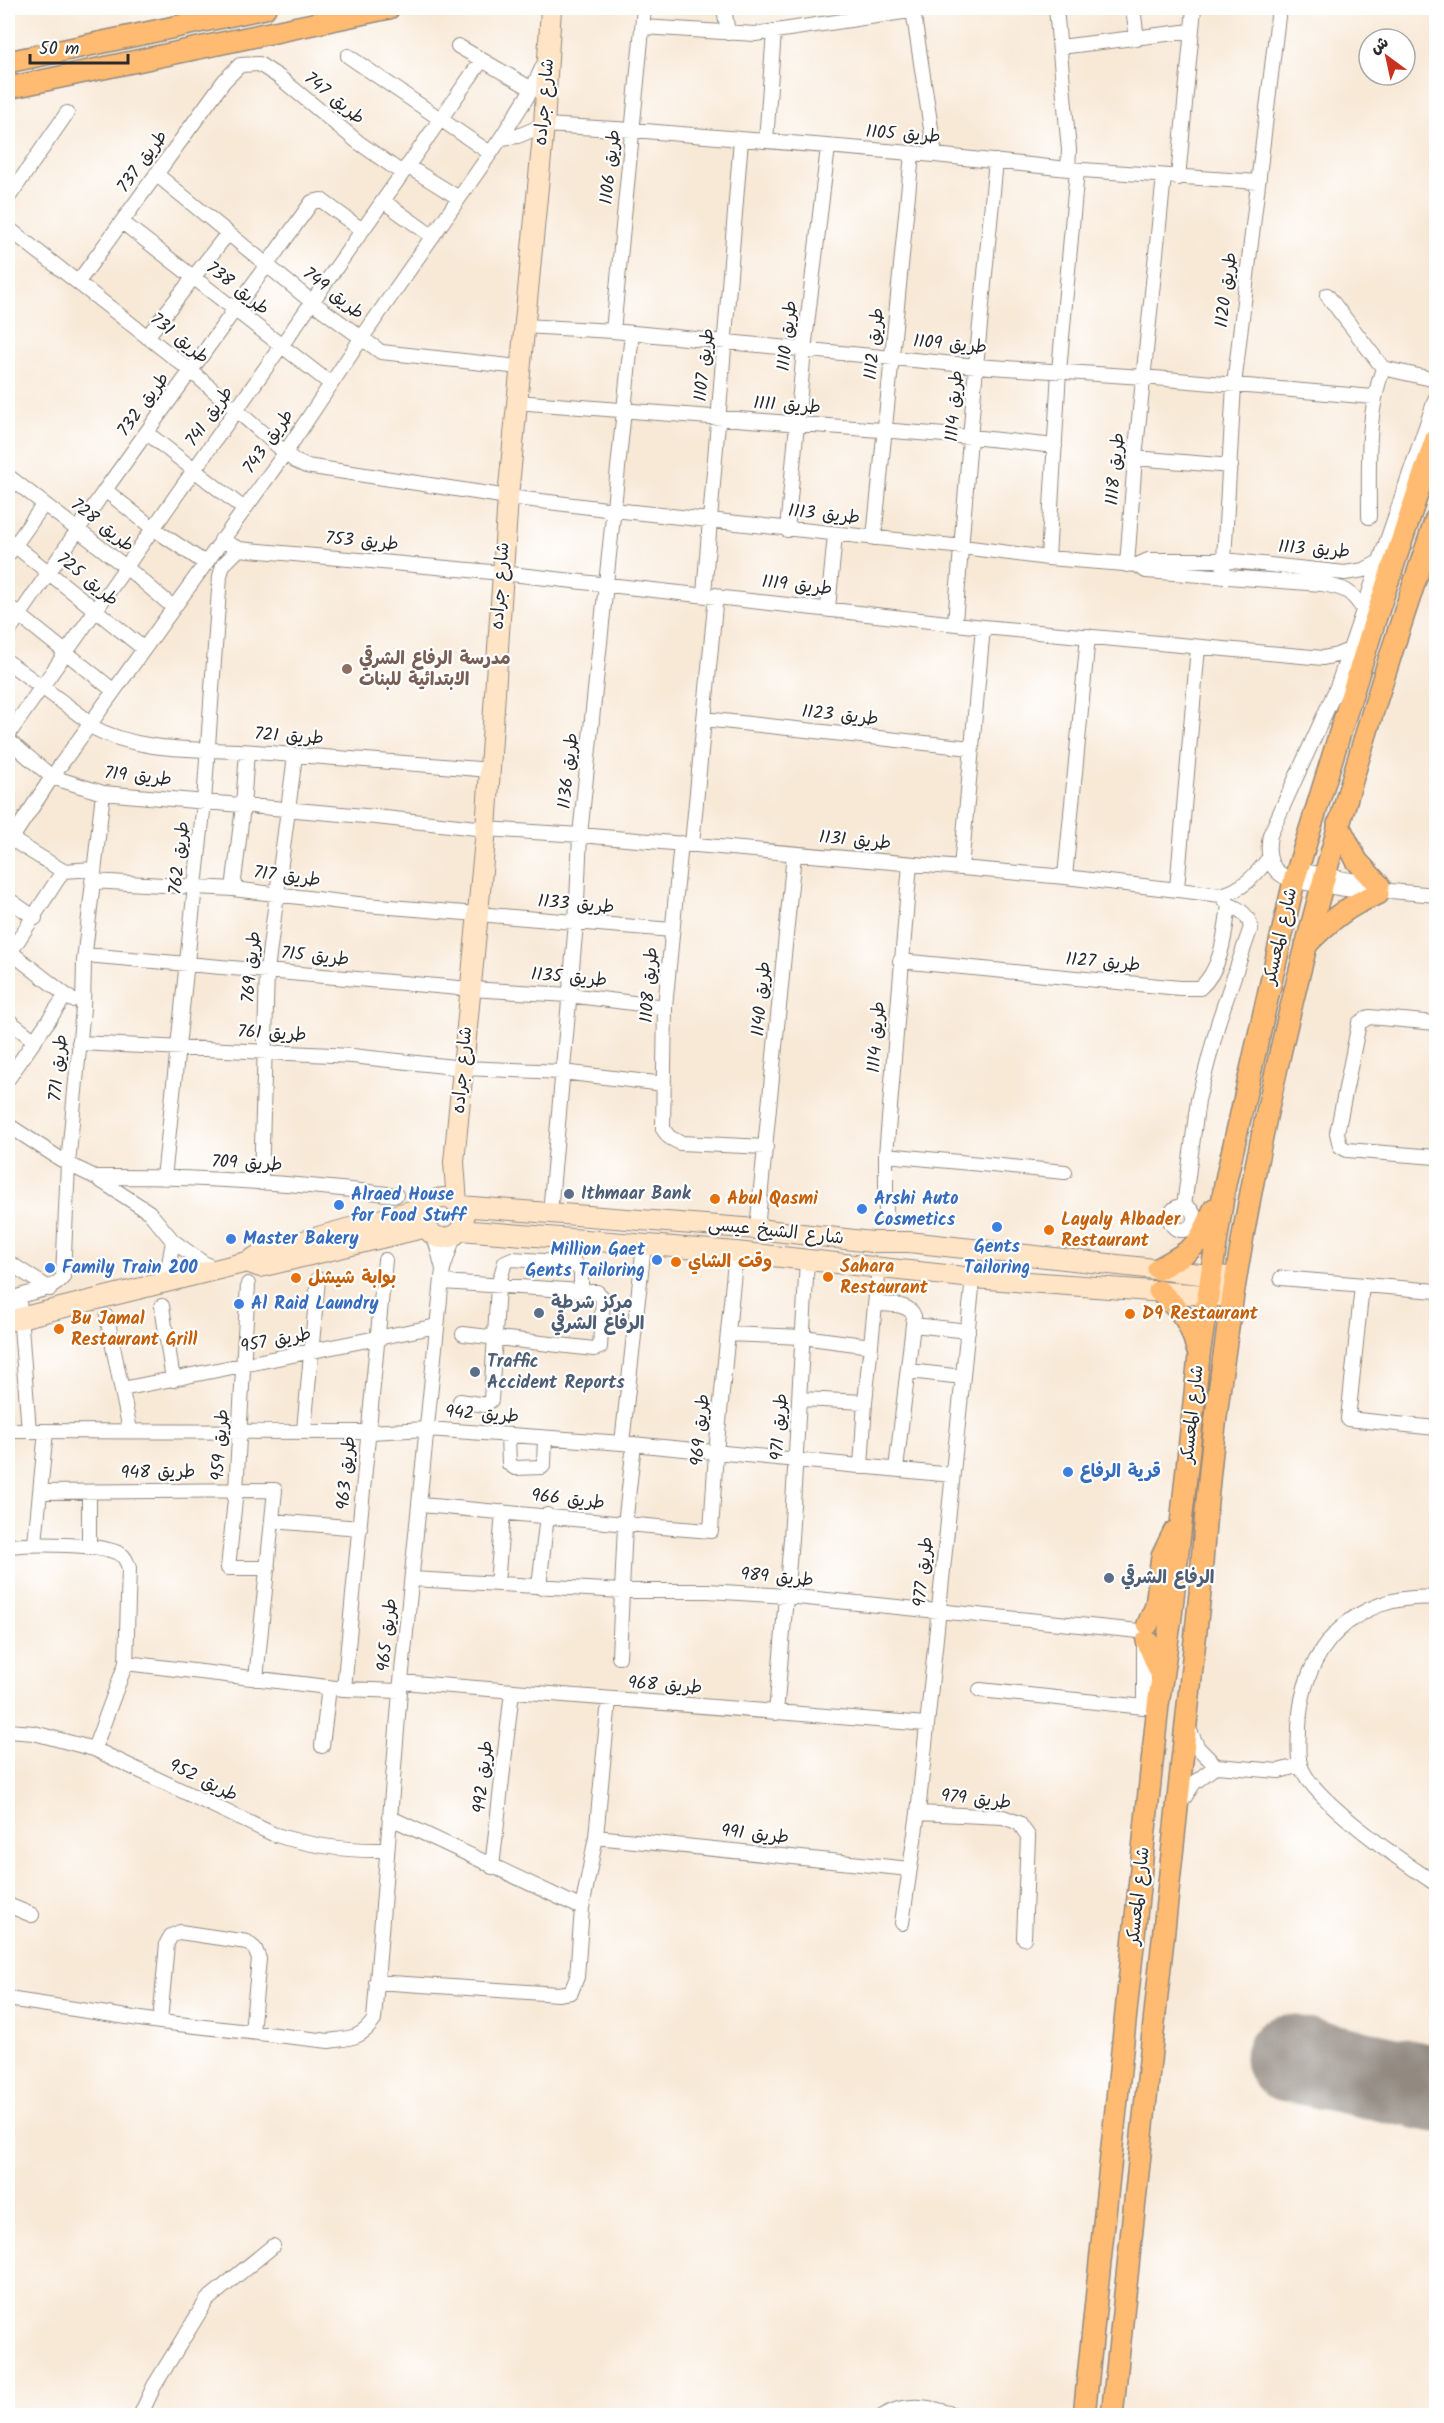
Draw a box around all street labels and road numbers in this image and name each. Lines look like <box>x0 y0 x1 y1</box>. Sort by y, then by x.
street label: شارع جراده <box>527 57 563 147</box>
street label: طريق 747 <box>297 65 371 133</box>
street label: طريق 1105 <box>865 118 941 152</box>
street label: طريق 737 <box>110 124 176 200</box>
street label: طريق 1106 <box>593 128 629 206</box>
street label: طريق 1120 <box>1208 251 1246 329</box>
street label: طريق 738 <box>199 255 275 323</box>
street label: طريق 749 <box>296 260 370 328</box>
street label: طريق 1110 <box>770 299 806 373</box>
street label: طريق 731 <box>143 306 215 372</box>
street label: طريق 1112 <box>857 306 893 382</box>
street label: طريق 1107 <box>687 327 723 403</box>
street label: طريق 1109 <box>912 327 988 363</box>
street label: طريق 732 <box>110 367 178 443</box>
street label: طريق 1114 <box>938 369 972 443</box>
street label: طريق 741 <box>178 380 242 454</box>
street label: طريق 1111 <box>752 389 822 423</box>
street label: طريق 743 <box>236 404 302 480</box>
street label: طريق 1118 <box>1098 431 1134 507</box>
street label: طريق 728 <box>64 492 140 560</box>
street label: طريق 1113 <box>787 497 861 533</box>
street label: طريق 753 <box>324 524 400 560</box>
street label: طريق 1113 <box>1277 533 1351 567</box>
street label: شارع جراده <box>483 541 519 631</box>
street label: طريق 725 <box>49 546 125 614</box>
street label: طريق 1119 <box>760 568 834 604</box>
street label: طريق 1123 <box>800 698 880 734</box>
street label: طريق 721 <box>253 720 325 754</box>
street label: طريق 1136 <box>551 731 587 811</box>
street label: طريق 719 <box>103 759 173 795</box>
street label: طريق 762 <box>162 820 198 896</box>
street label: طريق 1131 <box>818 823 892 859</box>
street label: طريق 717 <box>252 859 322 895</box>
street label: شارع المعسكر <box>1255 885 1306 989</box>
street label: طريق 1133 <box>536 887 616 923</box>
street label: طريق 769 <box>234 930 270 1004</box>
street label: طريق 715 <box>279 939 351 975</box>
street label: طريق 1127 <box>1064 945 1142 981</box>
street label: طريق 1108 <box>633 946 667 1024</box>
street label: طريق 1135 <box>530 960 608 996</box>
street label: طريق 1140 <box>744 960 780 1038</box>
street label: طريق 1114 <box>860 1000 894 1074</box>
street label: طريق 761 <box>237 1018 307 1050</box>
street label: شارع جراده <box>445 1025 481 1115</box>
street label: طريق 771 <box>42 1033 76 1103</box>
street label: طريق 709 <box>211 1148 283 1180</box>
street label: شارع الشيخ عيسى <box>707 1210 845 1254</box>
street label: طريق 957 <box>238 1320 314 1362</box>
street label: شارع المعسكر <box>1173 1363 1213 1467</box>
street label: طريق 971 <box>763 1392 797 1462</box>
street label: طريق 969 <box>683 1393 719 1467</box>
street label: طريق 942 <box>444 1398 520 1432</box>
street label: طريق 959 <box>204 1408 238 1482</box>
street label: طريق 963 <box>329 1435 365 1511</box>
street label: طريق 948 <box>120 1458 196 1488</box>
street label: طريق 966 <box>530 1482 606 1518</box>
street label: طريق 977 <box>906 1535 942 1609</box>
street label: طريق 989 <box>739 1560 815 1596</box>
street label: طريق 965 <box>370 1597 406 1673</box>
street label: طريق 968 <box>627 1669 703 1703</box>
street label: طريق 992 <box>466 1739 502 1815</box>
street label: طريق 952 <box>163 1752 243 1810</box>
street label: طريق 979 <box>939 1782 1013 1818</box>
street label: طريق 991 <box>720 1817 790 1853</box>
street label: شارع المعسكر <box>1119 1845 1159 1949</box>

